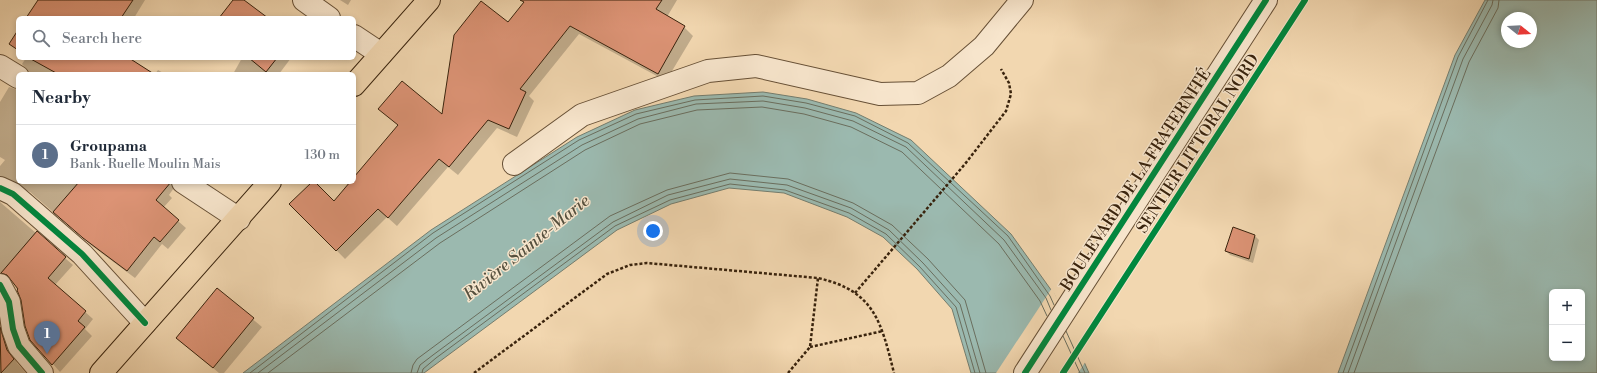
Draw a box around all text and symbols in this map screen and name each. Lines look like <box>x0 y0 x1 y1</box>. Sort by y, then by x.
north arrow <box>1501 12 1537 48</box>
search box <box>16 16 356 60</box>
icon: search <box>30 27 52 49</box>
text: Search here <box>62 29 142 48</box>
street label: SENTIER LITTORAL NORD <box>1132 50 1263 237</box>
street label: BOULEVARD DE LA FRATERNITÉ <box>1054 63 1215 295</box>
text: Nearby <box>32 87 91 109</box>
text: Groupama <box>70 137 147 156</box>
text: 1 <box>42 147 48 163</box>
text: 130 m <box>305 147 340 163</box>
text: Bank · Ruelle Moulin Mais <box>70 156 221 172</box>
water label: Rivière Sainte-Marie <box>458 190 594 306</box>
your location <box>643 221 663 241</box>
map controls <box>1549 289 1585 361</box>
button: + <box>1549 289 1585 325</box>
pin: 1 <box>34 321 60 354</box>
button: − <box>1549 325 1585 361</box>

